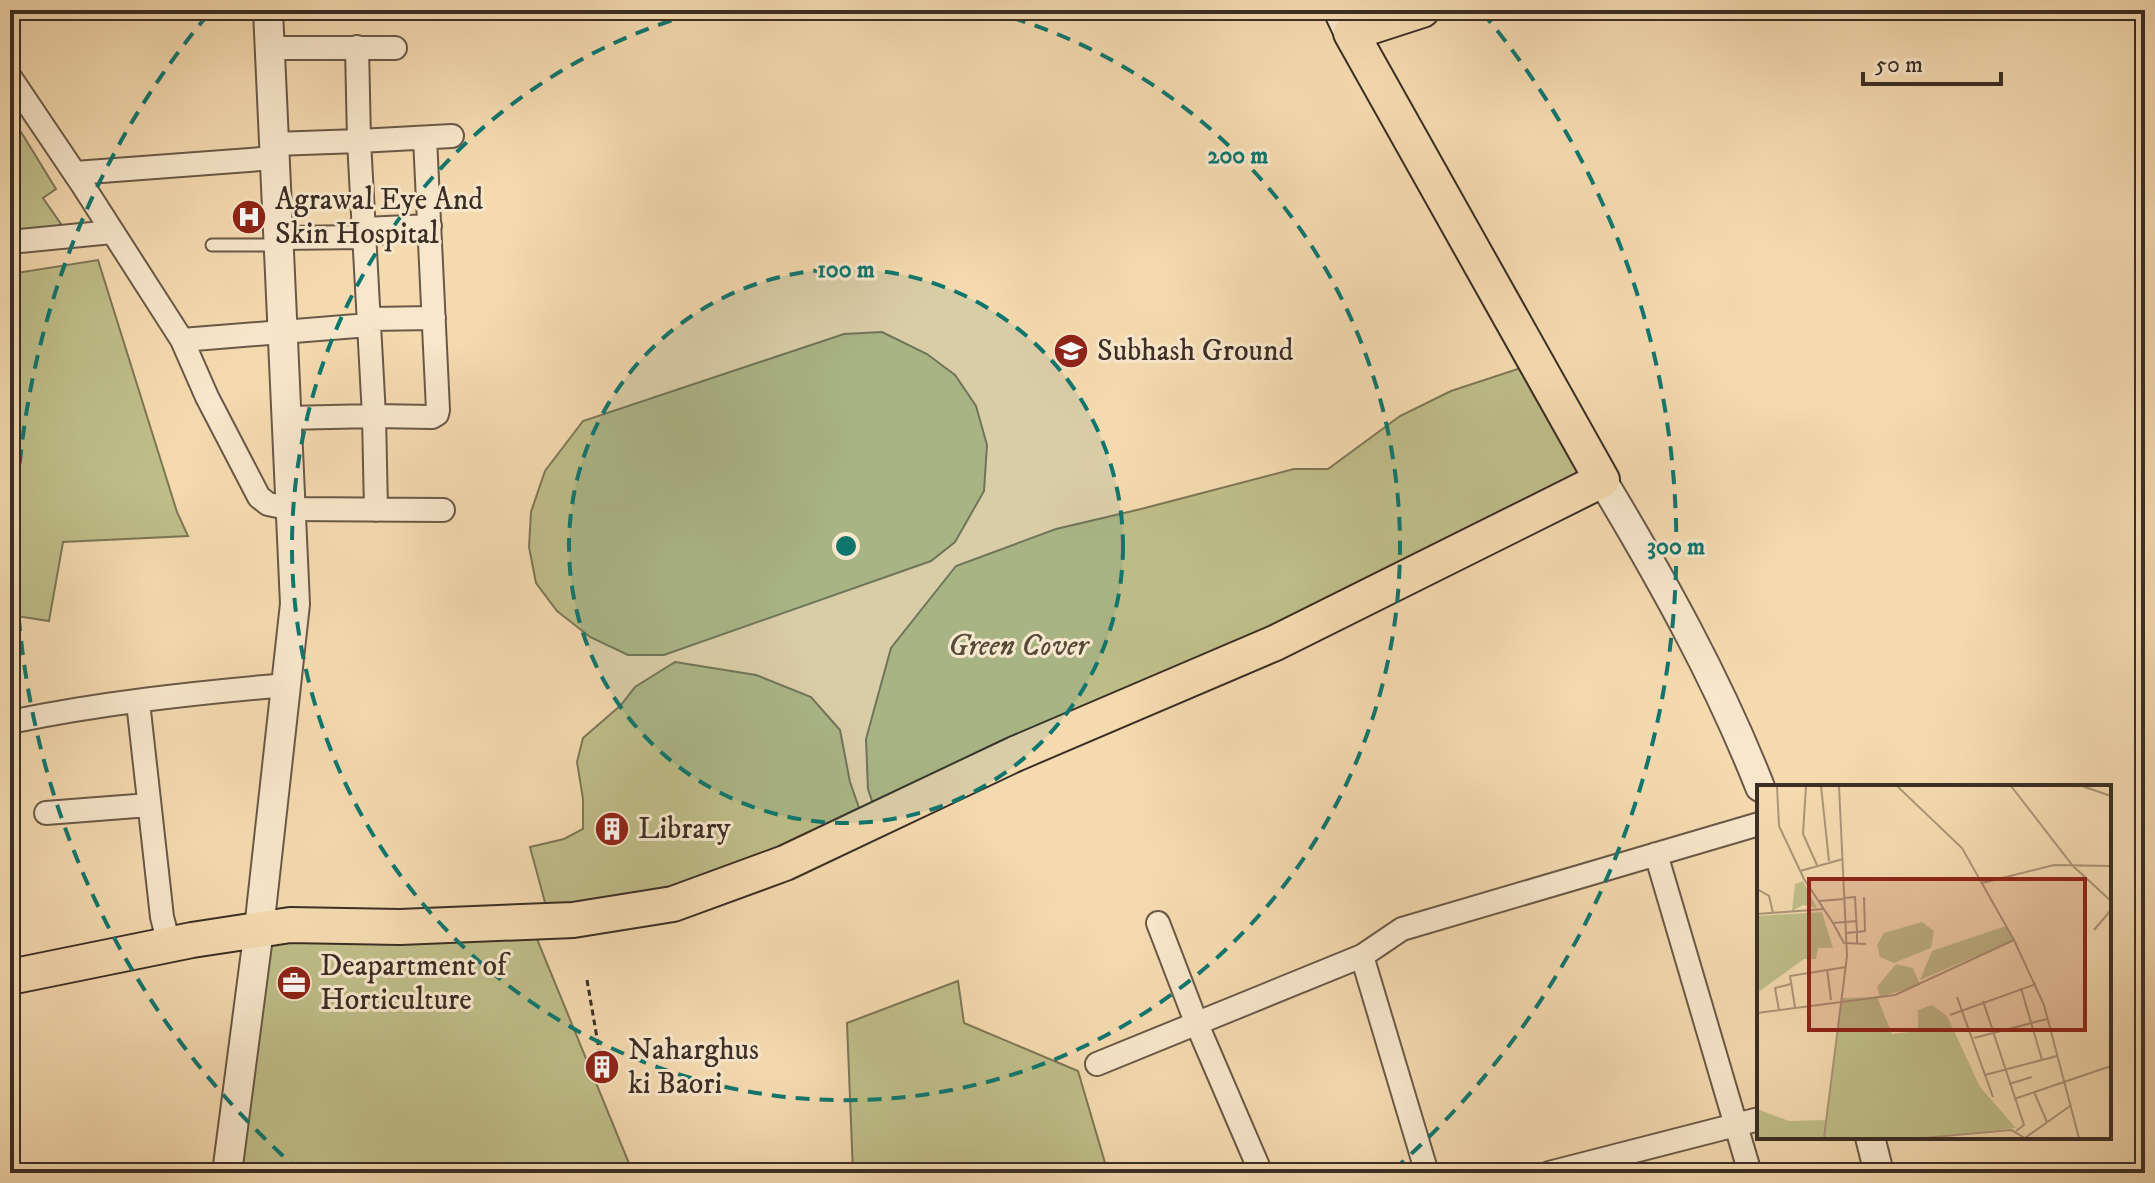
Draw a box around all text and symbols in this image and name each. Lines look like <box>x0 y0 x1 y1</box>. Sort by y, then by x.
scale bar <box>1863 36 2001 86</box>
text: 50 m <box>1875 50 1923 80</box>
text: 200 m <box>1208 141 1268 171</box>
place label: Agrawal Eye And Skin Hospital <box>275 182 483 253</box>
hospital icon: Agrawal Eye And Skin Hospital <box>230 198 268 236</box>
text: 100 m <box>817 255 875 285</box>
school or university icon: Subhash Ground <box>1052 332 1090 370</box>
place label: Subhash Ground <box>1097 333 1294 370</box>
centre of rings <box>832 532 860 560</box>
text: 300 m <box>1647 532 1705 562</box>
park label: Green Cover <box>948 628 1090 665</box>
inset map <box>1757 785 2111 1139</box>
building icon: Library <box>593 810 631 848</box>
place label: Library <box>638 811 731 848</box>
place label: Deapartment of Horticulture <box>320 948 511 1019</box>
office icon: Deapartment of Horticulture <box>275 964 313 1002</box>
place label: Naharghus ki Baori <box>628 1032 759 1103</box>
building icon: Naharghus ki Baori <box>583 1048 621 1086</box>

